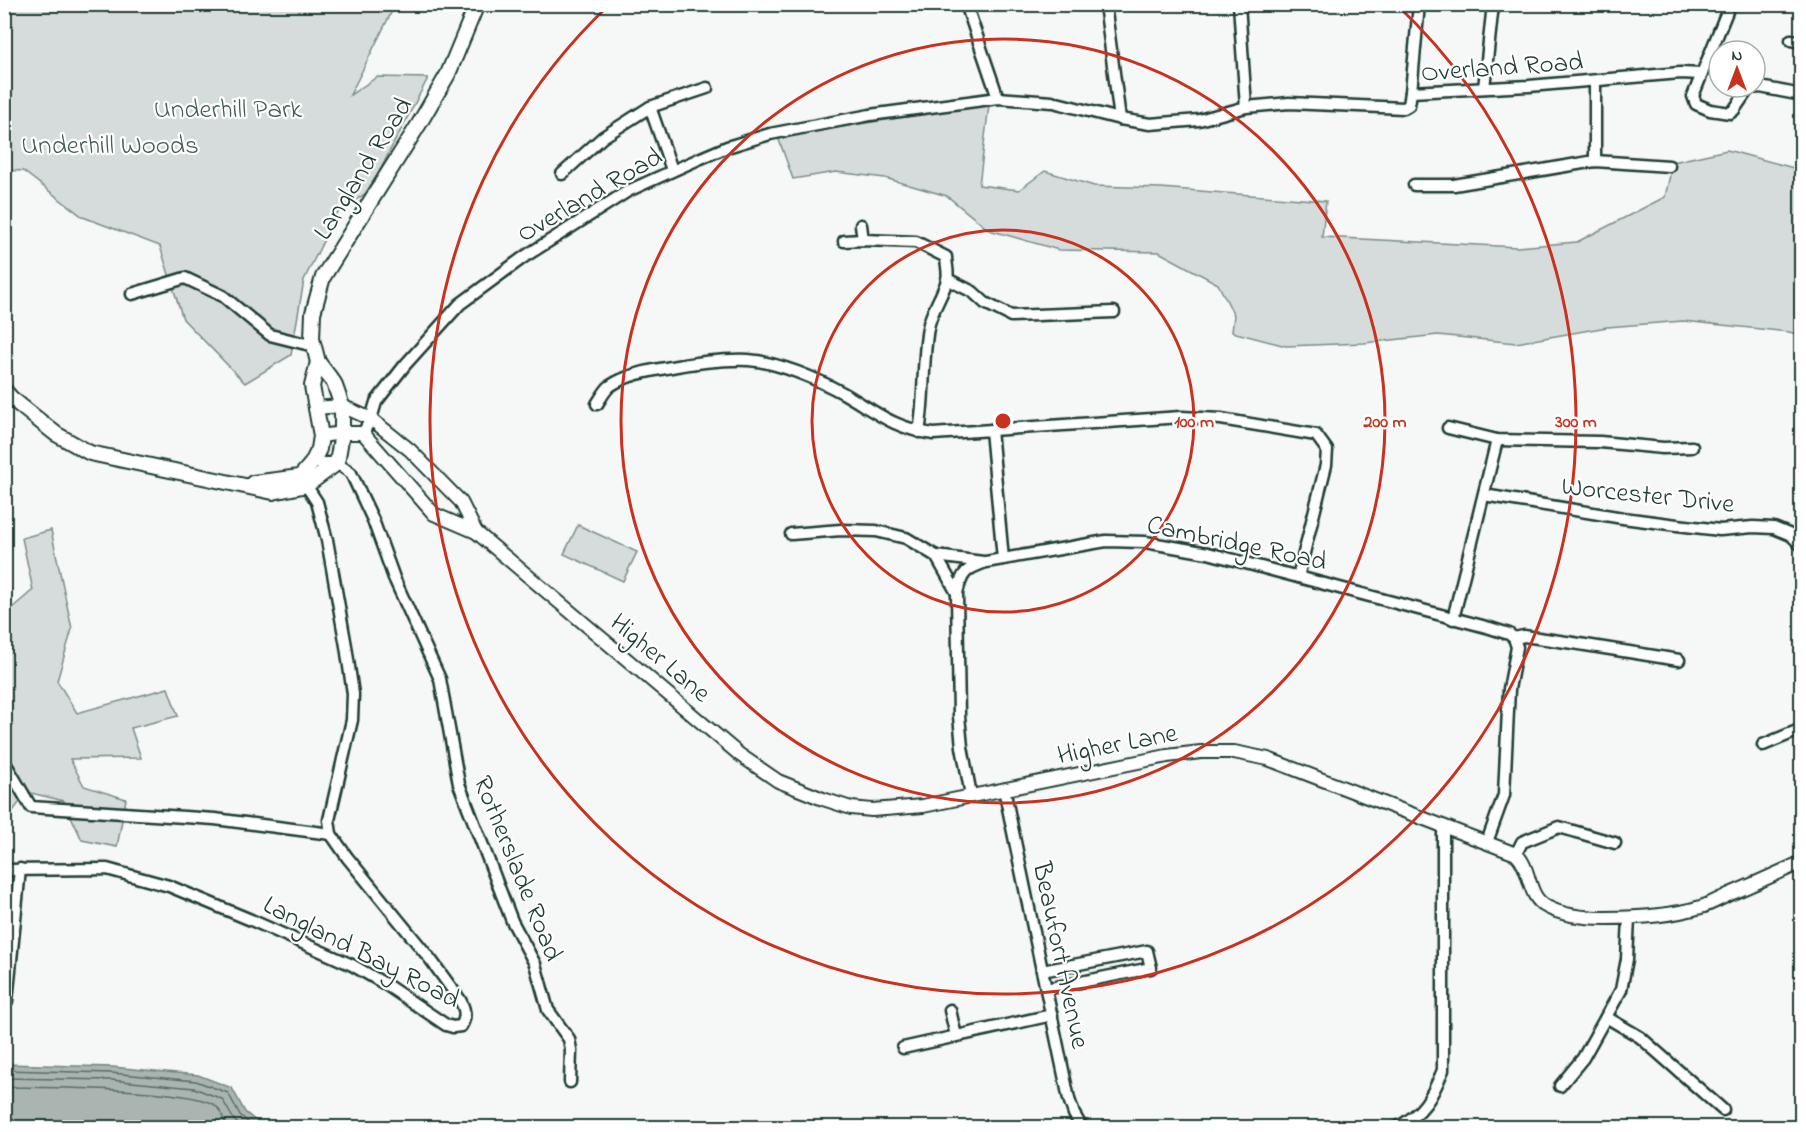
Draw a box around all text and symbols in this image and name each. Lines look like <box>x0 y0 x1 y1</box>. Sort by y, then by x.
north arrow <box>1707 39 1767 99</box>
street label: Overland Road <box>1420 43 1585 94</box>
text: N <box>1732 44 1743 68</box>
street label: Langland Road <box>305 90 424 248</box>
park label: Underhill Park <box>154 91 302 130</box>
park label: Underhill Woods <box>21 127 199 166</box>
street label: Overland Road <box>510 139 670 254</box>
text: 100 m <box>1174 410 1214 436</box>
text: 200 m <box>1363 410 1407 436</box>
text: 300 m <box>1554 410 1597 436</box>
centre of rings <box>993 411 1013 431</box>
street label: Worcester Drive <box>1559 468 1737 525</box>
street label: Cambridge Road <box>1143 506 1330 583</box>
street label: Higher Lane <box>600 605 719 714</box>
street label: Higher Lane <box>1054 715 1182 776</box>
street label: Rotherslade Road <box>462 770 572 968</box>
street label: Beaufort Avenue <box>1021 858 1099 1053</box>
street label: Langland Bay Road <box>256 887 466 1020</box>

